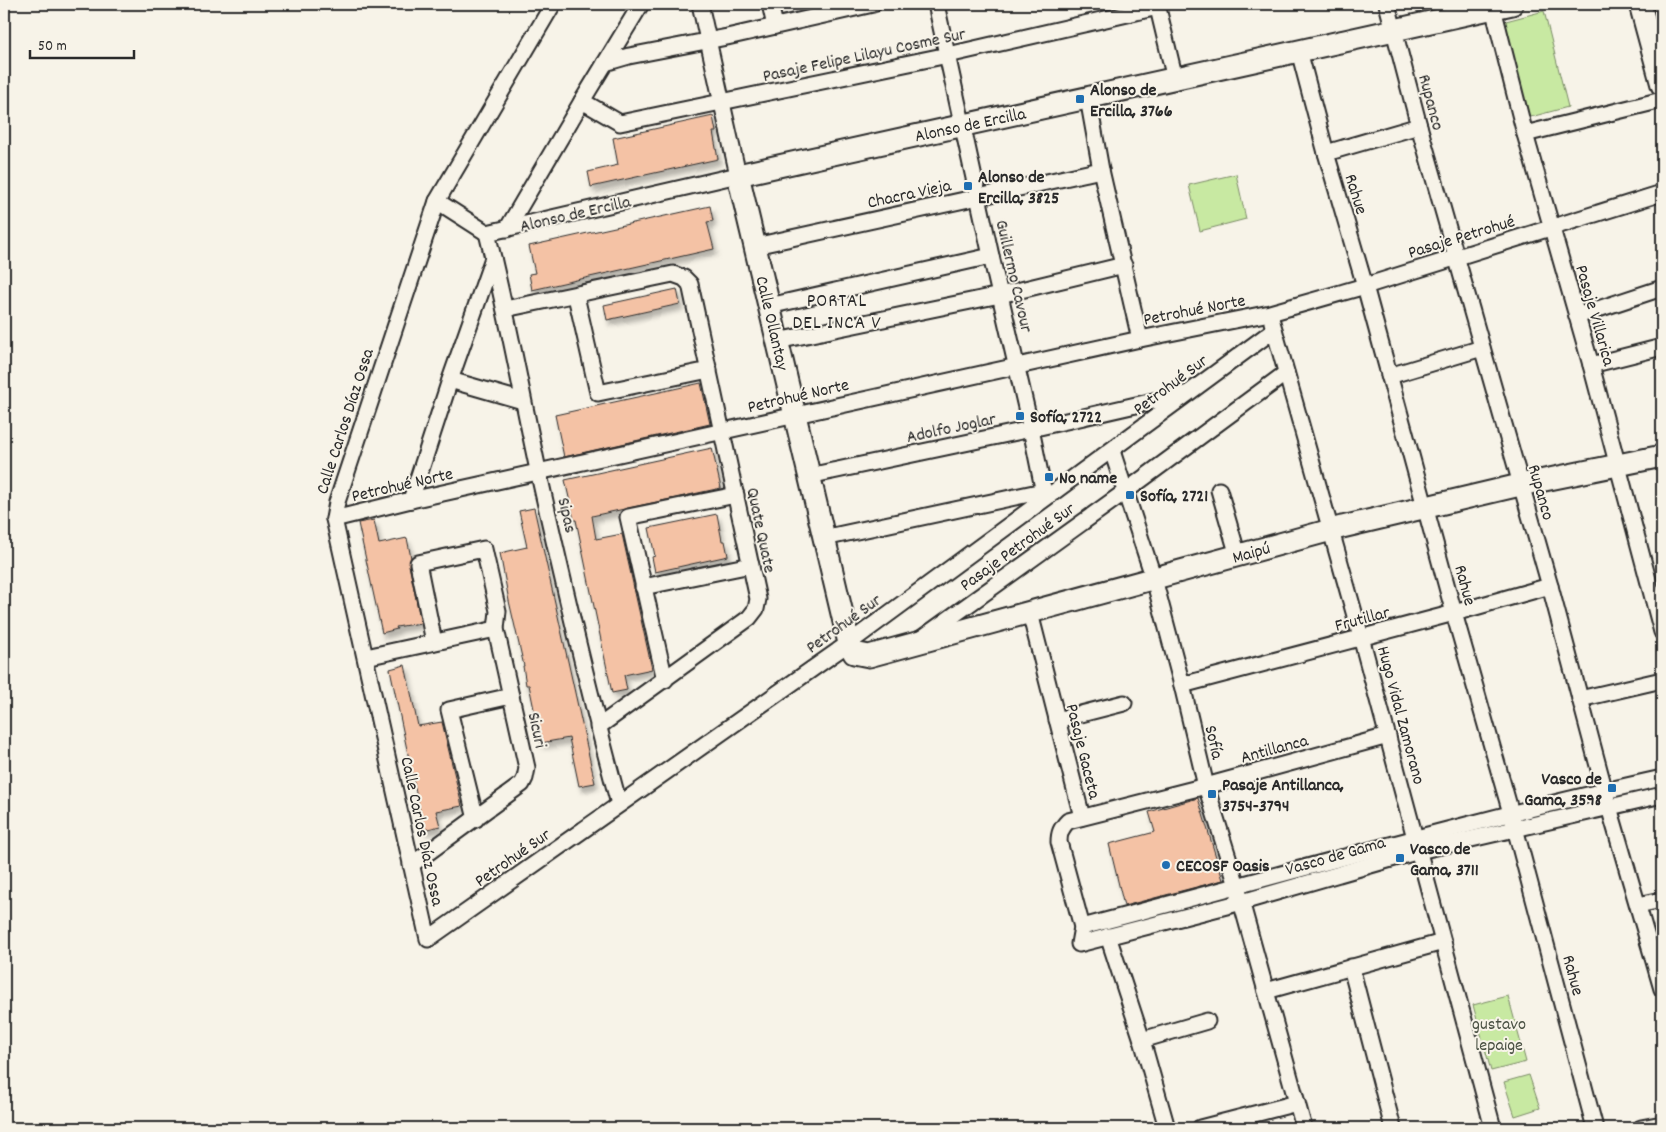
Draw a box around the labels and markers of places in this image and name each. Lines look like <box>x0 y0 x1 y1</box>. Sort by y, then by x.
place label: Alonso de Ercilla, 3766 <box>1090 79 1173 125</box>
marker: Alonso de Ercilla, 3766 <box>1074 93 1086 105</box>
place label: Alonso de Ercilla, 3825 <box>978 166 1059 212</box>
marker: Alonso de Ercilla, 3825 <box>962 180 974 192</box>
place label: Sofía, 2722 <box>1030 406 1102 431</box>
marker: Sofía, 2722 <box>1014 410 1026 422</box>
place label: No name <box>1059 467 1117 492</box>
marker: No name <box>1043 471 1055 483</box>
place label: Sofía, 2721 <box>1140 485 1208 510</box>
marker: Sofía, 2721 <box>1124 489 1136 501</box>
place label: Vasco de Gama, 3598 <box>1524 768 1602 814</box>
place label: Pasaje Antillanca, 3754-3794 <box>1222 774 1344 820</box>
marker: Vasco de Gama, 3598 <box>1606 782 1618 794</box>
marker: Pasaje Antillanca, 3754-3794 <box>1206 788 1218 800</box>
place label: Vasco de Gama, 3711 <box>1410 838 1479 884</box>
marker: Vasco de Gama, 3711 <box>1394 852 1406 864</box>
place label: CECOSF Oasis <box>1176 855 1270 880</box>
marker: CECOSF Oasis <box>1160 859 1172 871</box>

